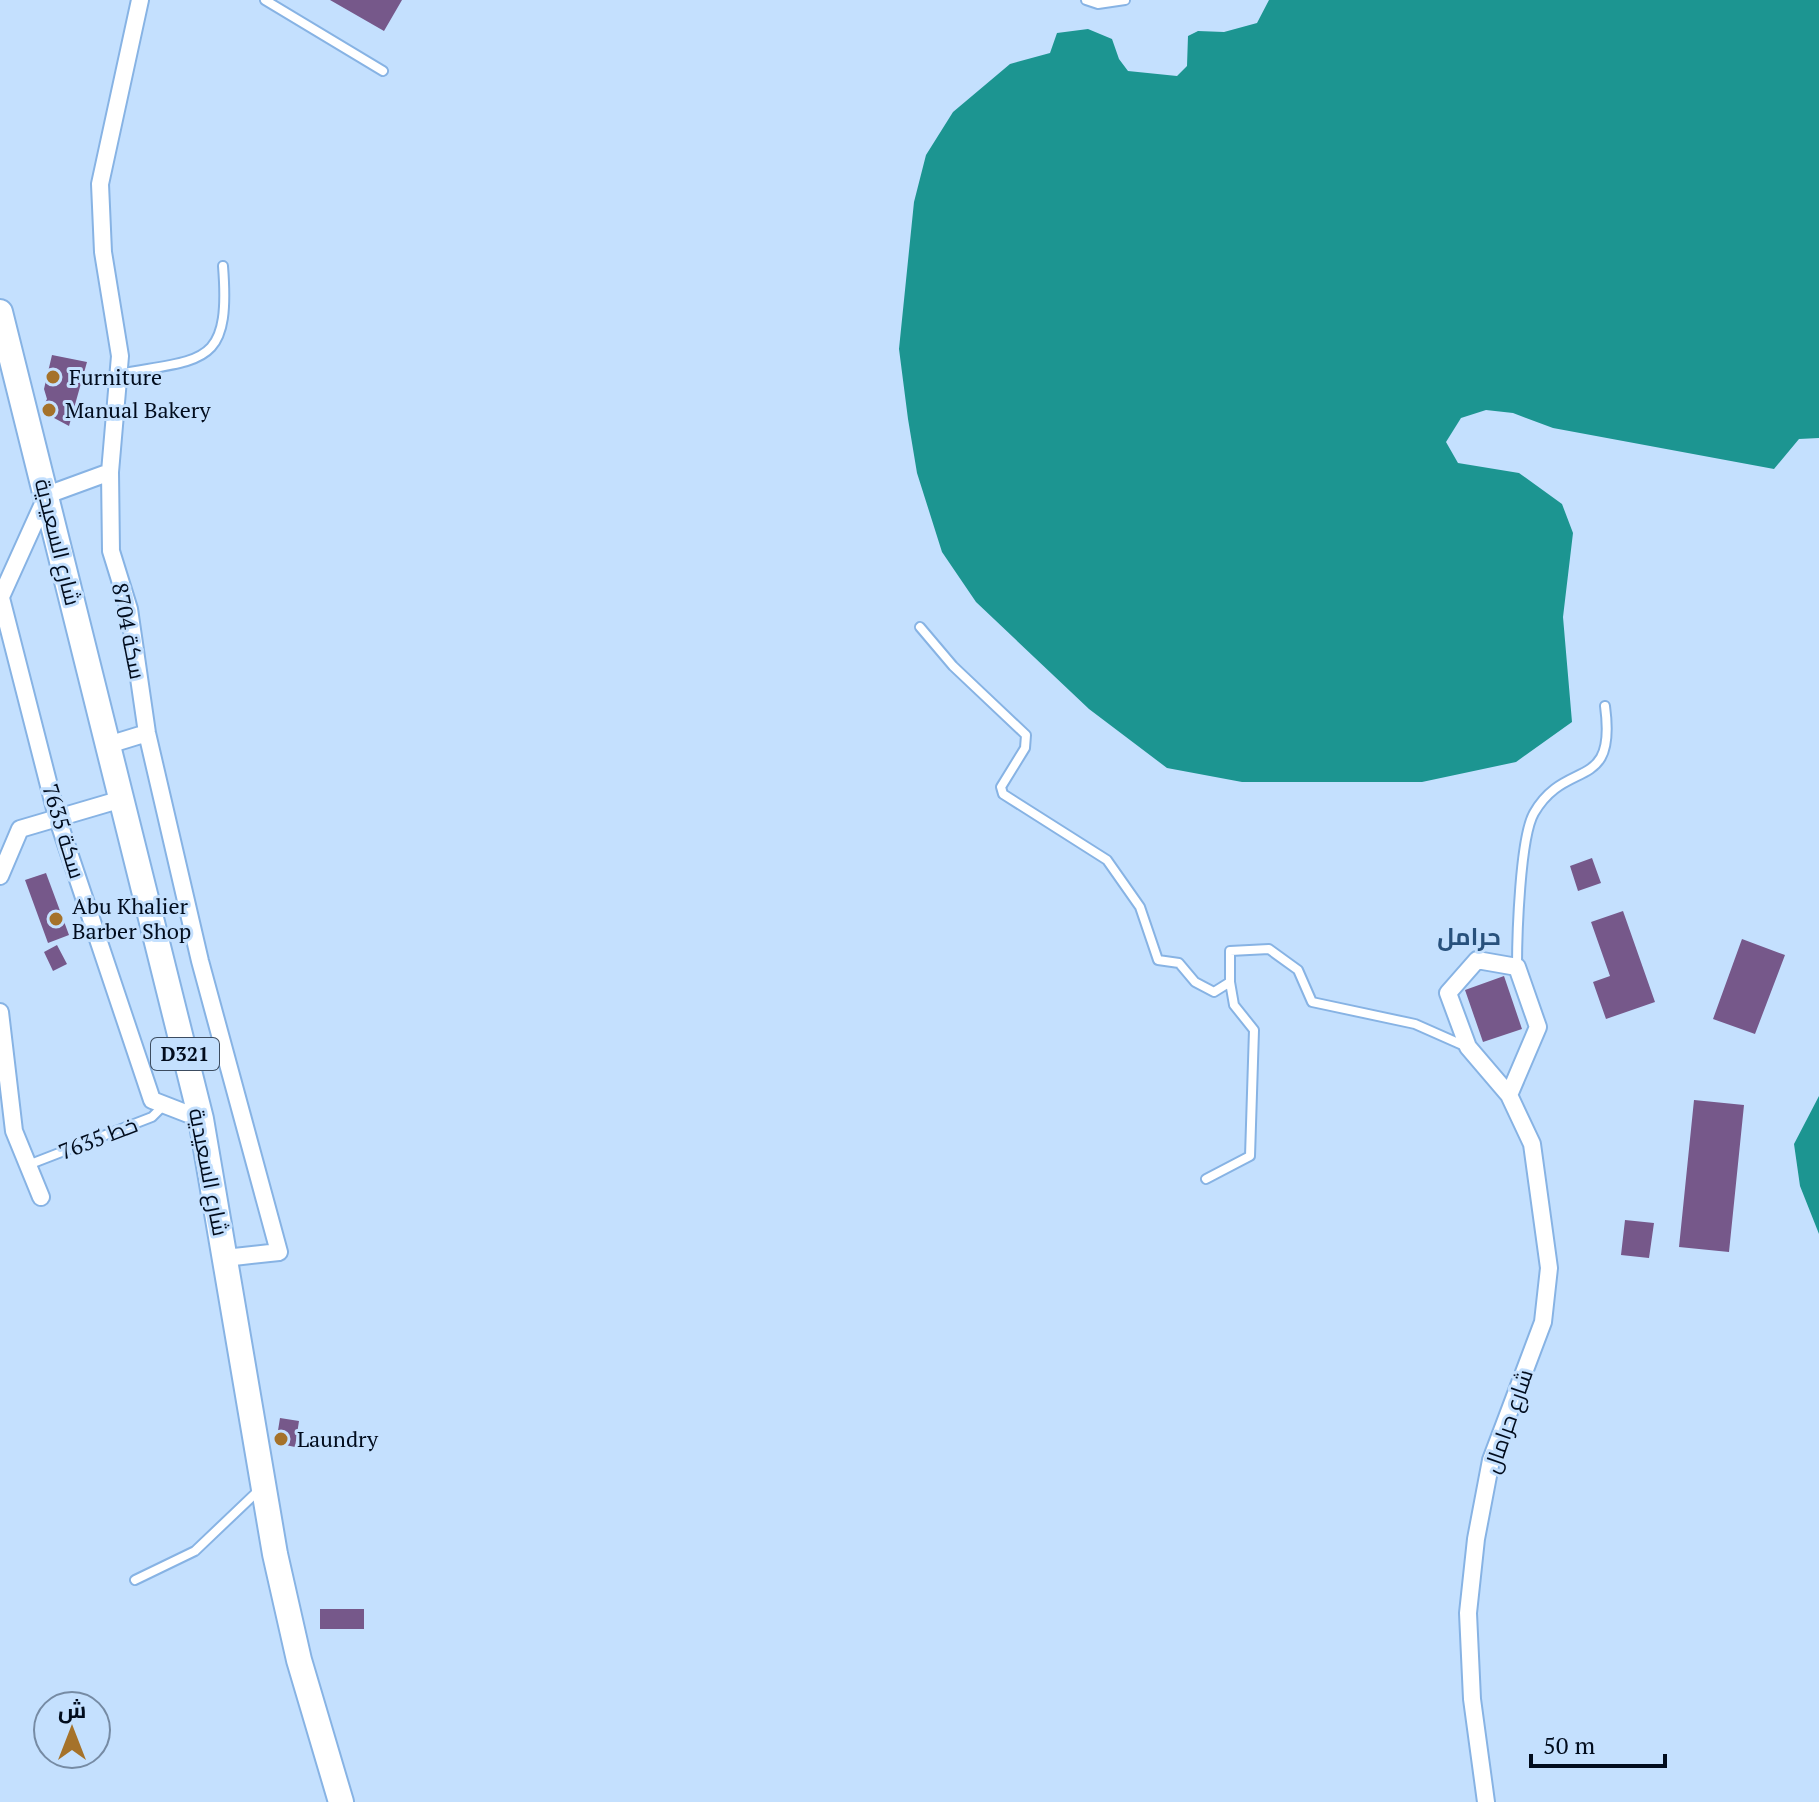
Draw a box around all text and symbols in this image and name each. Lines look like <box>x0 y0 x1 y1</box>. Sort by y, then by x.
place label: Furniture <box>69 362 162 391</box>
marker: Furniture <box>44 368 62 386</box>
place label: Manual Bakery <box>65 395 212 424</box>
marker: Manual Bakery <box>40 401 58 419</box>
street label: شارع السعيدية <box>28 475 88 609</box>
street label: سكة 8704 <box>106 580 153 682</box>
street label: سكة 7635 <box>36 780 93 882</box>
place label: Abu Khalier Barber Shop <box>72 891 191 945</box>
marker: Abu Khalier Barber Shop <box>47 910 65 928</box>
district label: حرامل <box>1437 920 1501 952</box>
road number: D321 <box>151 1038 219 1070</box>
street label: شارع السعيدية <box>182 1105 236 1239</box>
street label: 7635 خط <box>54 1109 141 1166</box>
street label: شارع حرامال <box>1476 1365 1540 1477</box>
place label: Laundry <box>297 1424 379 1453</box>
marker: Laundry <box>272 1430 290 1448</box>
north arrow <box>32 1690 112 1770</box>
text: ش <box>58 1695 86 1724</box>
scale bar <box>1531 1718 1665 1768</box>
text: 50 m <box>1543 1729 1595 1761</box>

